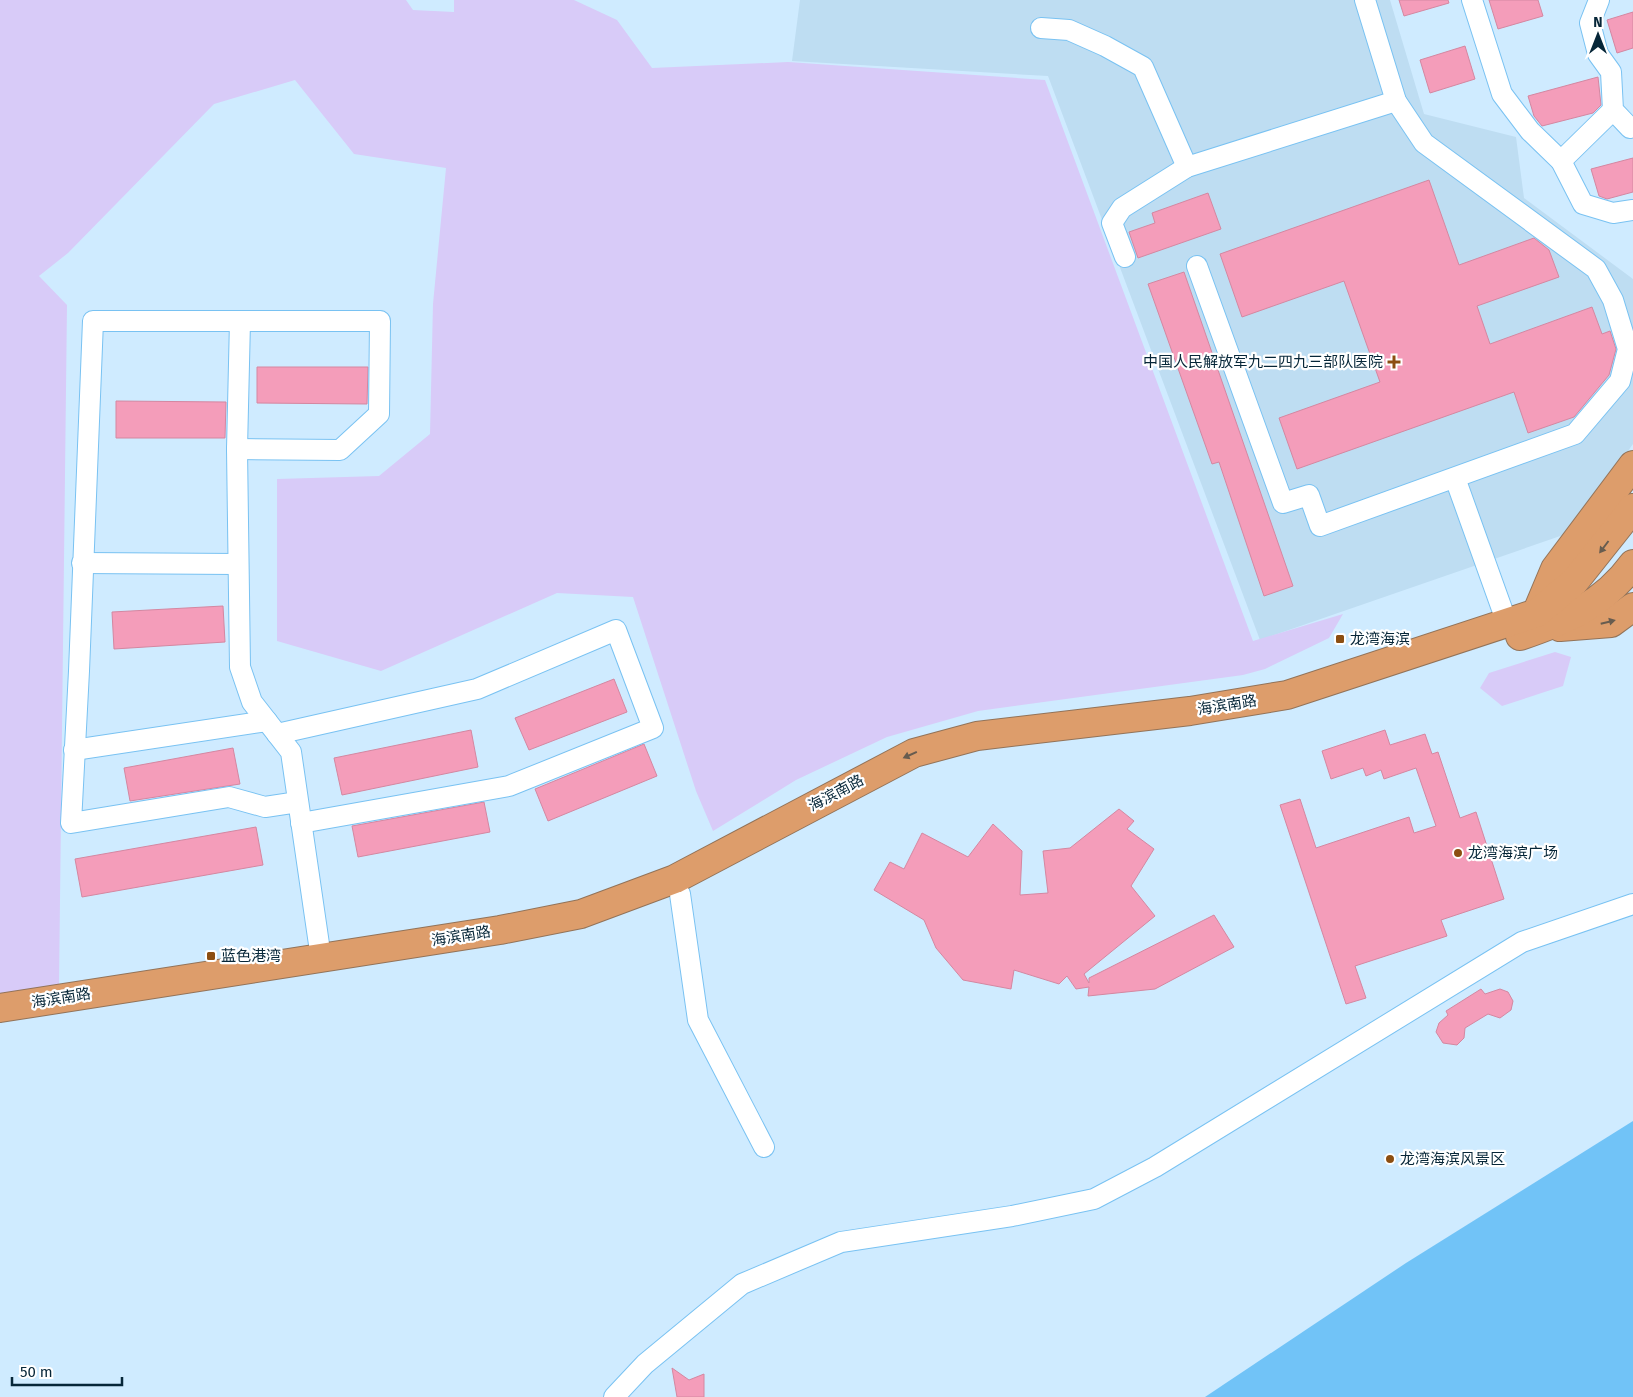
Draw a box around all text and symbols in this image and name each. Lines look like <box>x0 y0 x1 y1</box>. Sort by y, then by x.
north arrow <box>1573 10 1623 60</box>
text: N <box>1593 14 1603 31</box>
place label: 中国人民解放军九二四九三部队医院 <box>1143 353 1383 371</box>
marker: 中国人民解放军九二四九三部队医院 <box>1387 355 1401 369</box>
one-way arrow <box>1598 540 1609 553</box>
one-way arrow <box>1600 618 1616 626</box>
place label: 龙湾海滨 <box>1350 630 1410 648</box>
marker: 龙湾海滨 <box>1334 633 1346 645</box>
street label: 海滨南路 <box>1196 691 1258 719</box>
one-way arrow <box>903 751 917 759</box>
street label: 海滨南路 <box>805 771 867 815</box>
place label: 龙湾海滨广场 <box>1468 844 1558 862</box>
marker: 龙湾海滨广场 <box>1452 847 1464 859</box>
street label: 海滨南路 <box>430 922 492 950</box>
place label: 蓝色港湾 <box>221 947 281 965</box>
marker: 蓝色港湾 <box>205 950 217 962</box>
street label: 海滨南路 <box>30 984 92 1012</box>
place label: 龙湾海滨风景区 <box>1400 1150 1505 1168</box>
marker: 龙湾海滨风景区 <box>1384 1153 1396 1165</box>
scale bar <box>12 1354 122 1386</box>
text: 50 m <box>20 1363 53 1381</box>

